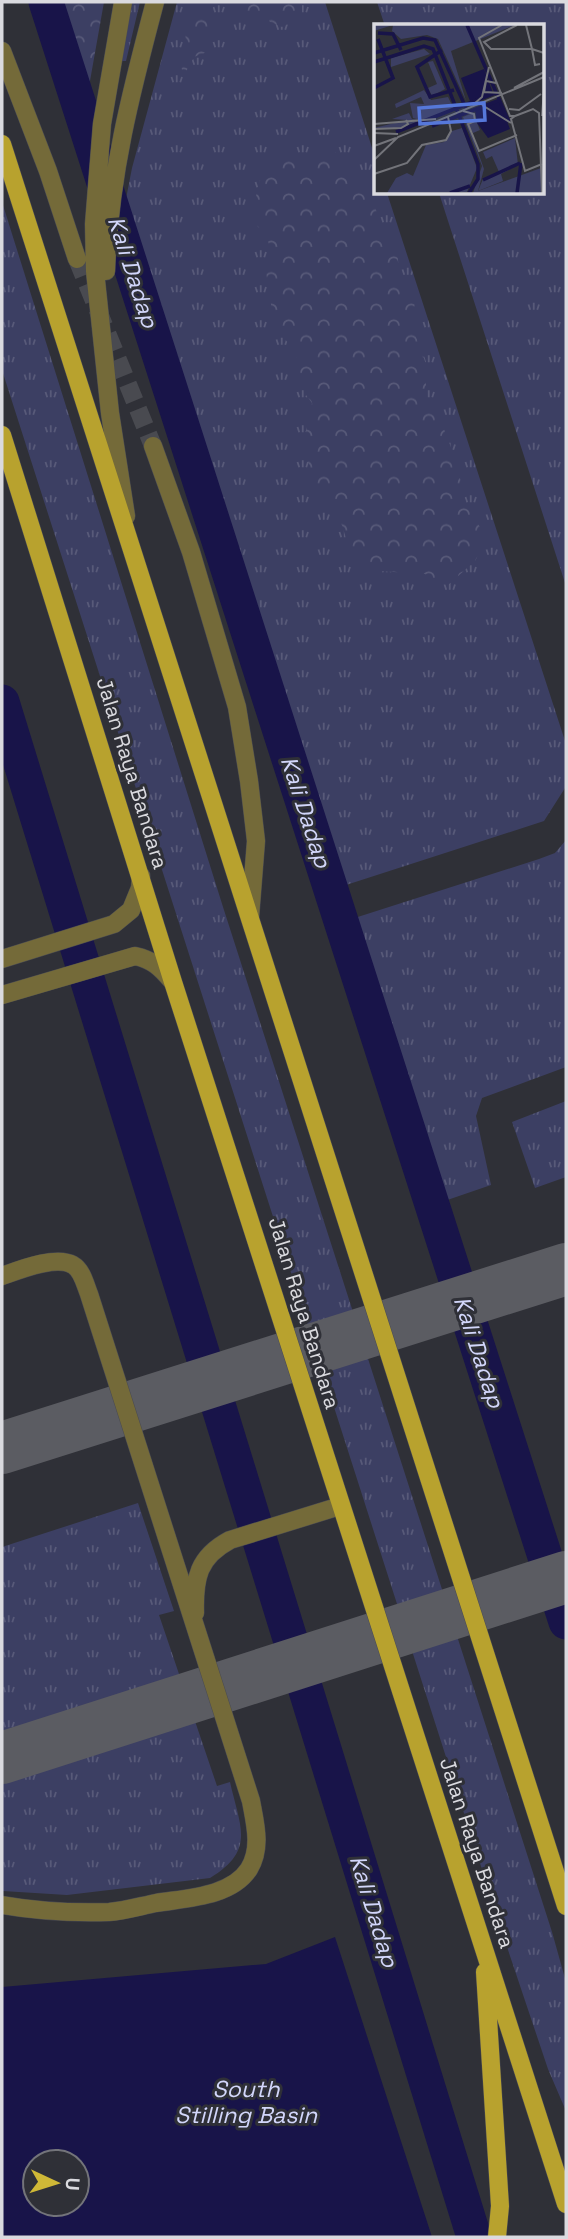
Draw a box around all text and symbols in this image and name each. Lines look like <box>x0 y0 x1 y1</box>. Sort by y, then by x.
inset map <box>374 24 544 194</box>
water label: Kali Dadap <box>101 212 165 333</box>
street label: Jalan Raya Bandara <box>90 674 174 872</box>
water label: Kali Dadap <box>274 752 338 873</box>
street label: Jalan Raya Bandara <box>262 1214 346 1412</box>
water label: Kali Dadap <box>447 1292 511 1413</box>
street label: Jalan Raya Bandara <box>434 1754 521 1952</box>
water label: Kali Dadap <box>343 1851 406 1972</box>
water label: South Stilling Basin <box>175 2074 318 2130</box>
north arrow <box>21 2148 91 2218</box>
text: U <box>60 2177 85 2191</box>

